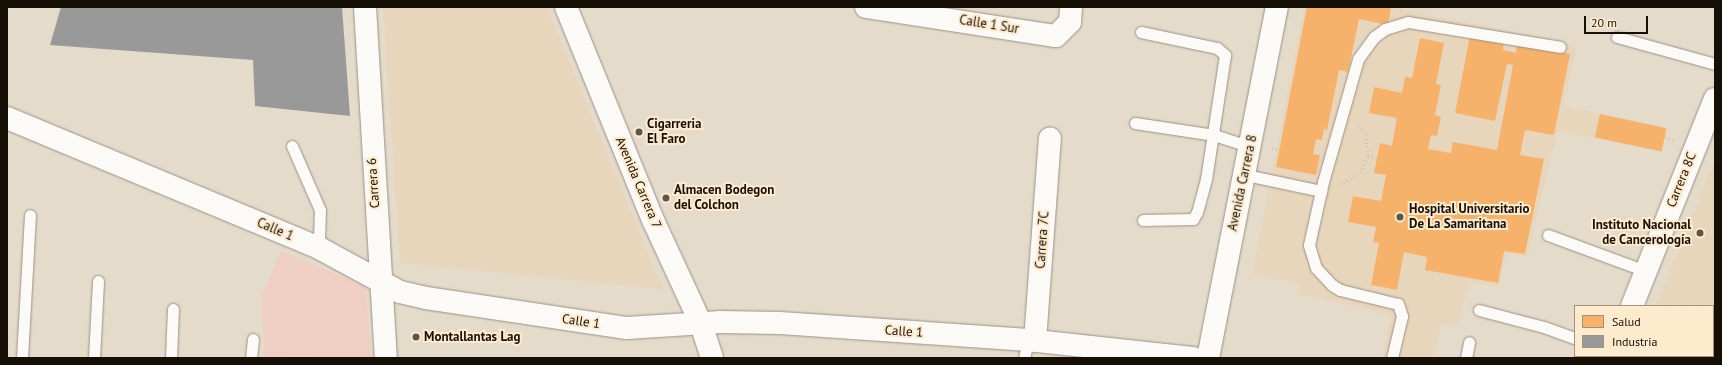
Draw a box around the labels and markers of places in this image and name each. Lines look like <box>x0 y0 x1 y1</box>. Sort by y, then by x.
place label: Cigarreria El Faro <box>647 117 701 148</box>
marker: Cigarreria El Faro <box>634 127 644 137</box>
place label: Almacen Bodegon del Colchon <box>674 183 774 214</box>
marker: Almacen Bodegon del Colchon <box>661 193 671 203</box>
place label: Hospital Universitario De La Samaritana <box>1409 202 1530 233</box>
marker: Hospital Universitario De La Samaritana <box>1394 211 1406 223</box>
place label: Instituto Nacional de Cancerología <box>1592 218 1691 249</box>
marker: Instituto Nacional de Cancerología <box>1694 227 1706 239</box>
place label: Montallantas Lag <box>424 329 520 345</box>
marker: Montallantas Lag <box>411 332 421 342</box>

